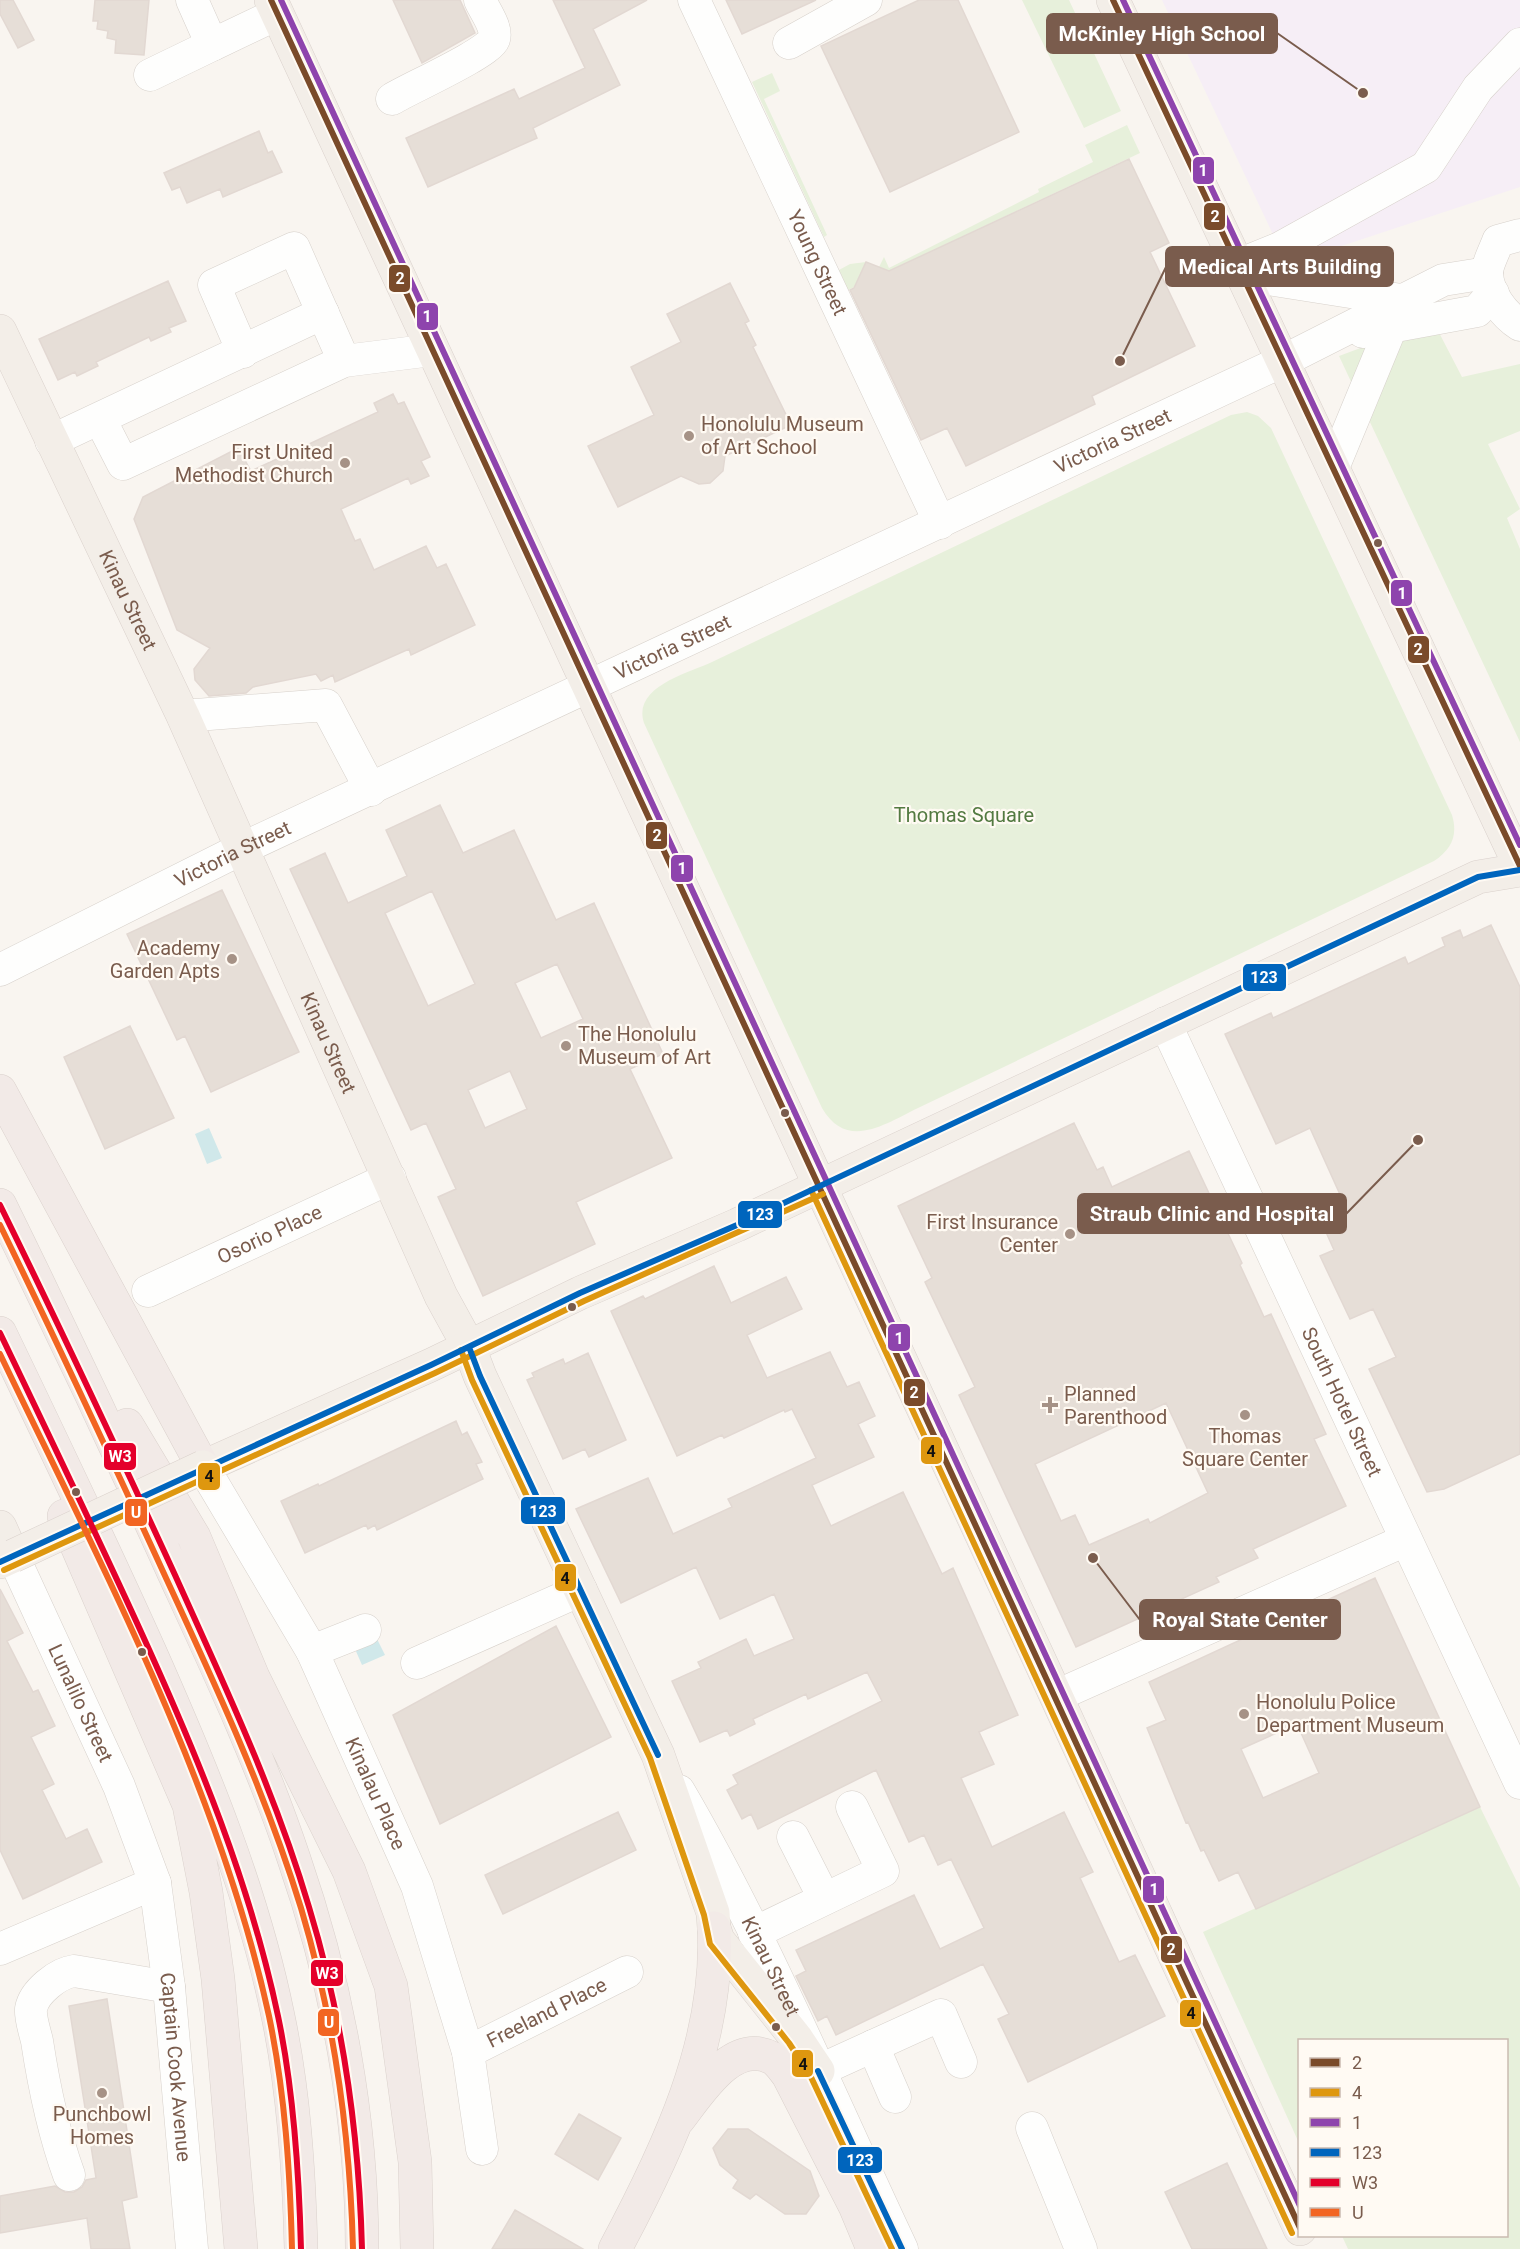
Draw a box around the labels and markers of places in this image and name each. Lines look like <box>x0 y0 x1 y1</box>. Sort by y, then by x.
callout: McKinley High School <box>1047 14 1277 53</box>
callout: Medical Arts Building <box>1166 247 1393 286</box>
place label: Honolulu Museum of Art School <box>701 412 864 459</box>
marker: Honolulu Museum of Art School <box>682 429 696 443</box>
place label: First United Methodist Church <box>175 440 333 487</box>
marker: First United Methodist Church <box>338 456 352 470</box>
unlabelled marker <box>1372 537 1384 549</box>
place label: Academy Garden Apts <box>110 936 221 983</box>
marker: Academy Garden Apts <box>225 952 239 966</box>
place label: The Honolulu Museum of Art <box>578 1022 711 1069</box>
marker: The Honolulu Museum of Art <box>559 1039 573 1053</box>
unlabelled marker <box>779 1107 791 1119</box>
callout: Straub Clinic and Hospital <box>1078 1194 1346 1233</box>
place label: First Insurance Center <box>926 1210 1058 1257</box>
marker: First Insurance Center <box>1063 1227 1077 1241</box>
unlabelled marker <box>566 1301 578 1313</box>
place label: Planned Parenthood <box>1064 1382 1167 1429</box>
marker: Planned Parenthood <box>1041 1396 1059 1414</box>
marker: Thomas Square Center <box>1238 1408 1252 1422</box>
place label: Thomas Square Center <box>1182 1424 1308 1471</box>
unlabelled marker <box>70 1486 82 1498</box>
callout: Royal State Center <box>1140 1600 1340 1639</box>
unlabelled marker <box>136 1646 148 1658</box>
place label: Honolulu Police Department Museum <box>1256 1690 1444 1737</box>
marker: Honolulu Police Department Museum <box>1237 1707 1251 1721</box>
unlabelled marker <box>770 2021 782 2033</box>
marker: Punchbowl Homes <box>95 2086 109 2100</box>
place label: Punchbowl Homes <box>53 2102 151 2149</box>

